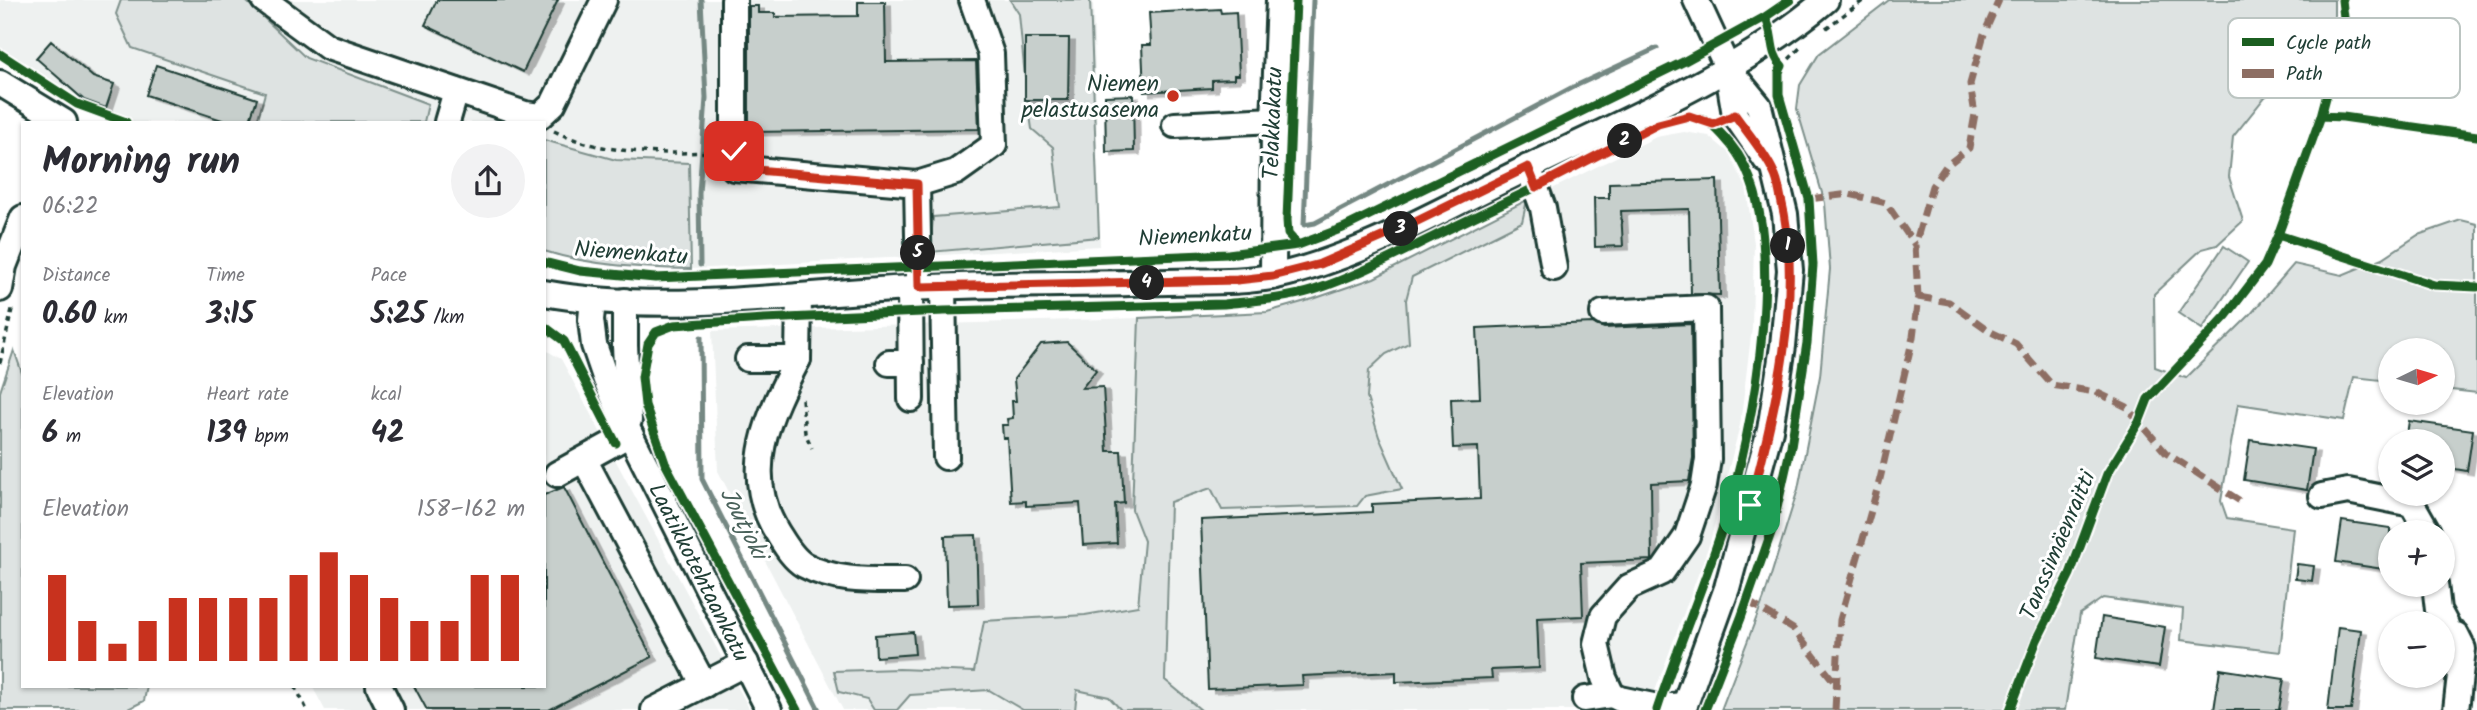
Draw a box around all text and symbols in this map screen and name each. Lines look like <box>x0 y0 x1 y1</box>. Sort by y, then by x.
legend <box>2228 18 2460 98</box>
text: Cycle path <box>2286 29 2371 59</box>
text: Path <box>2286 60 2323 90</box>
street label: Telakkakatu <box>1254 66 1294 180</box>
place label: Niemen pelastusasema <box>1021 67 1159 129</box>
marker: Niemen pelastusasema <box>1165 88 1181 104</box>
pin <box>704 121 764 181</box>
pin: 2 <box>1608 124 1642 158</box>
text: 2 <box>1619 125 1630 155</box>
icon: check <box>715 132 753 170</box>
text: Morning run <box>42 133 240 193</box>
button: share <box>451 144 525 218</box>
text: 06:22 <box>42 189 99 225</box>
pin: 3 <box>1384 212 1418 246</box>
text: 3 <box>1395 213 1406 243</box>
street label: Niemenkatu <box>1137 216 1253 258</box>
pin: 1 <box>1770 229 1806 264</box>
text: 1 <box>1785 230 1790 260</box>
street label: Niemenkatu <box>573 232 689 276</box>
pin: 5 <box>900 236 936 270</box>
text: 5 <box>913 237 922 267</box>
text: Distance <box>42 261 110 291</box>
text: Time <box>206 261 245 291</box>
text: Pace <box>371 261 407 291</box>
pin: 4 <box>1130 266 1164 300</box>
text: 4 <box>1141 267 1152 297</box>
text: 0.60 <box>42 291 96 339</box>
text: 3:15 <box>206 291 254 339</box>
text: 5:25 <box>371 291 426 339</box>
text: km <box>96 303 128 333</box>
text: /km <box>426 303 464 333</box>
north arrow <box>2378 338 2455 415</box>
map controls <box>2378 338 2455 688</box>
text: Elevation <box>42 380 114 410</box>
text: Heart rate <box>206 380 289 410</box>
text: kcal <box>371 380 402 410</box>
text: 6 <box>42 410 58 458</box>
text: 139 <box>206 410 247 458</box>
text: 42 <box>371 410 405 458</box>
text: m <box>58 422 81 452</box>
text: bpm <box>247 422 289 452</box>
button: layers <box>2378 429 2455 506</box>
street label: Tanssimäenraitti <box>2011 464 2107 626</box>
pin <box>1720 475 1780 535</box>
street label: Laatikkotehtaankatu <box>637 477 758 669</box>
water label: Joutjoki <box>708 481 780 571</box>
icon: arrive <box>1731 486 1769 524</box>
text: Elevation <box>42 492 129 528</box>
text: 158–162 m <box>417 492 525 528</box>
button: + <box>2378 520 2455 597</box>
button: − <box>2378 611 2455 688</box>

